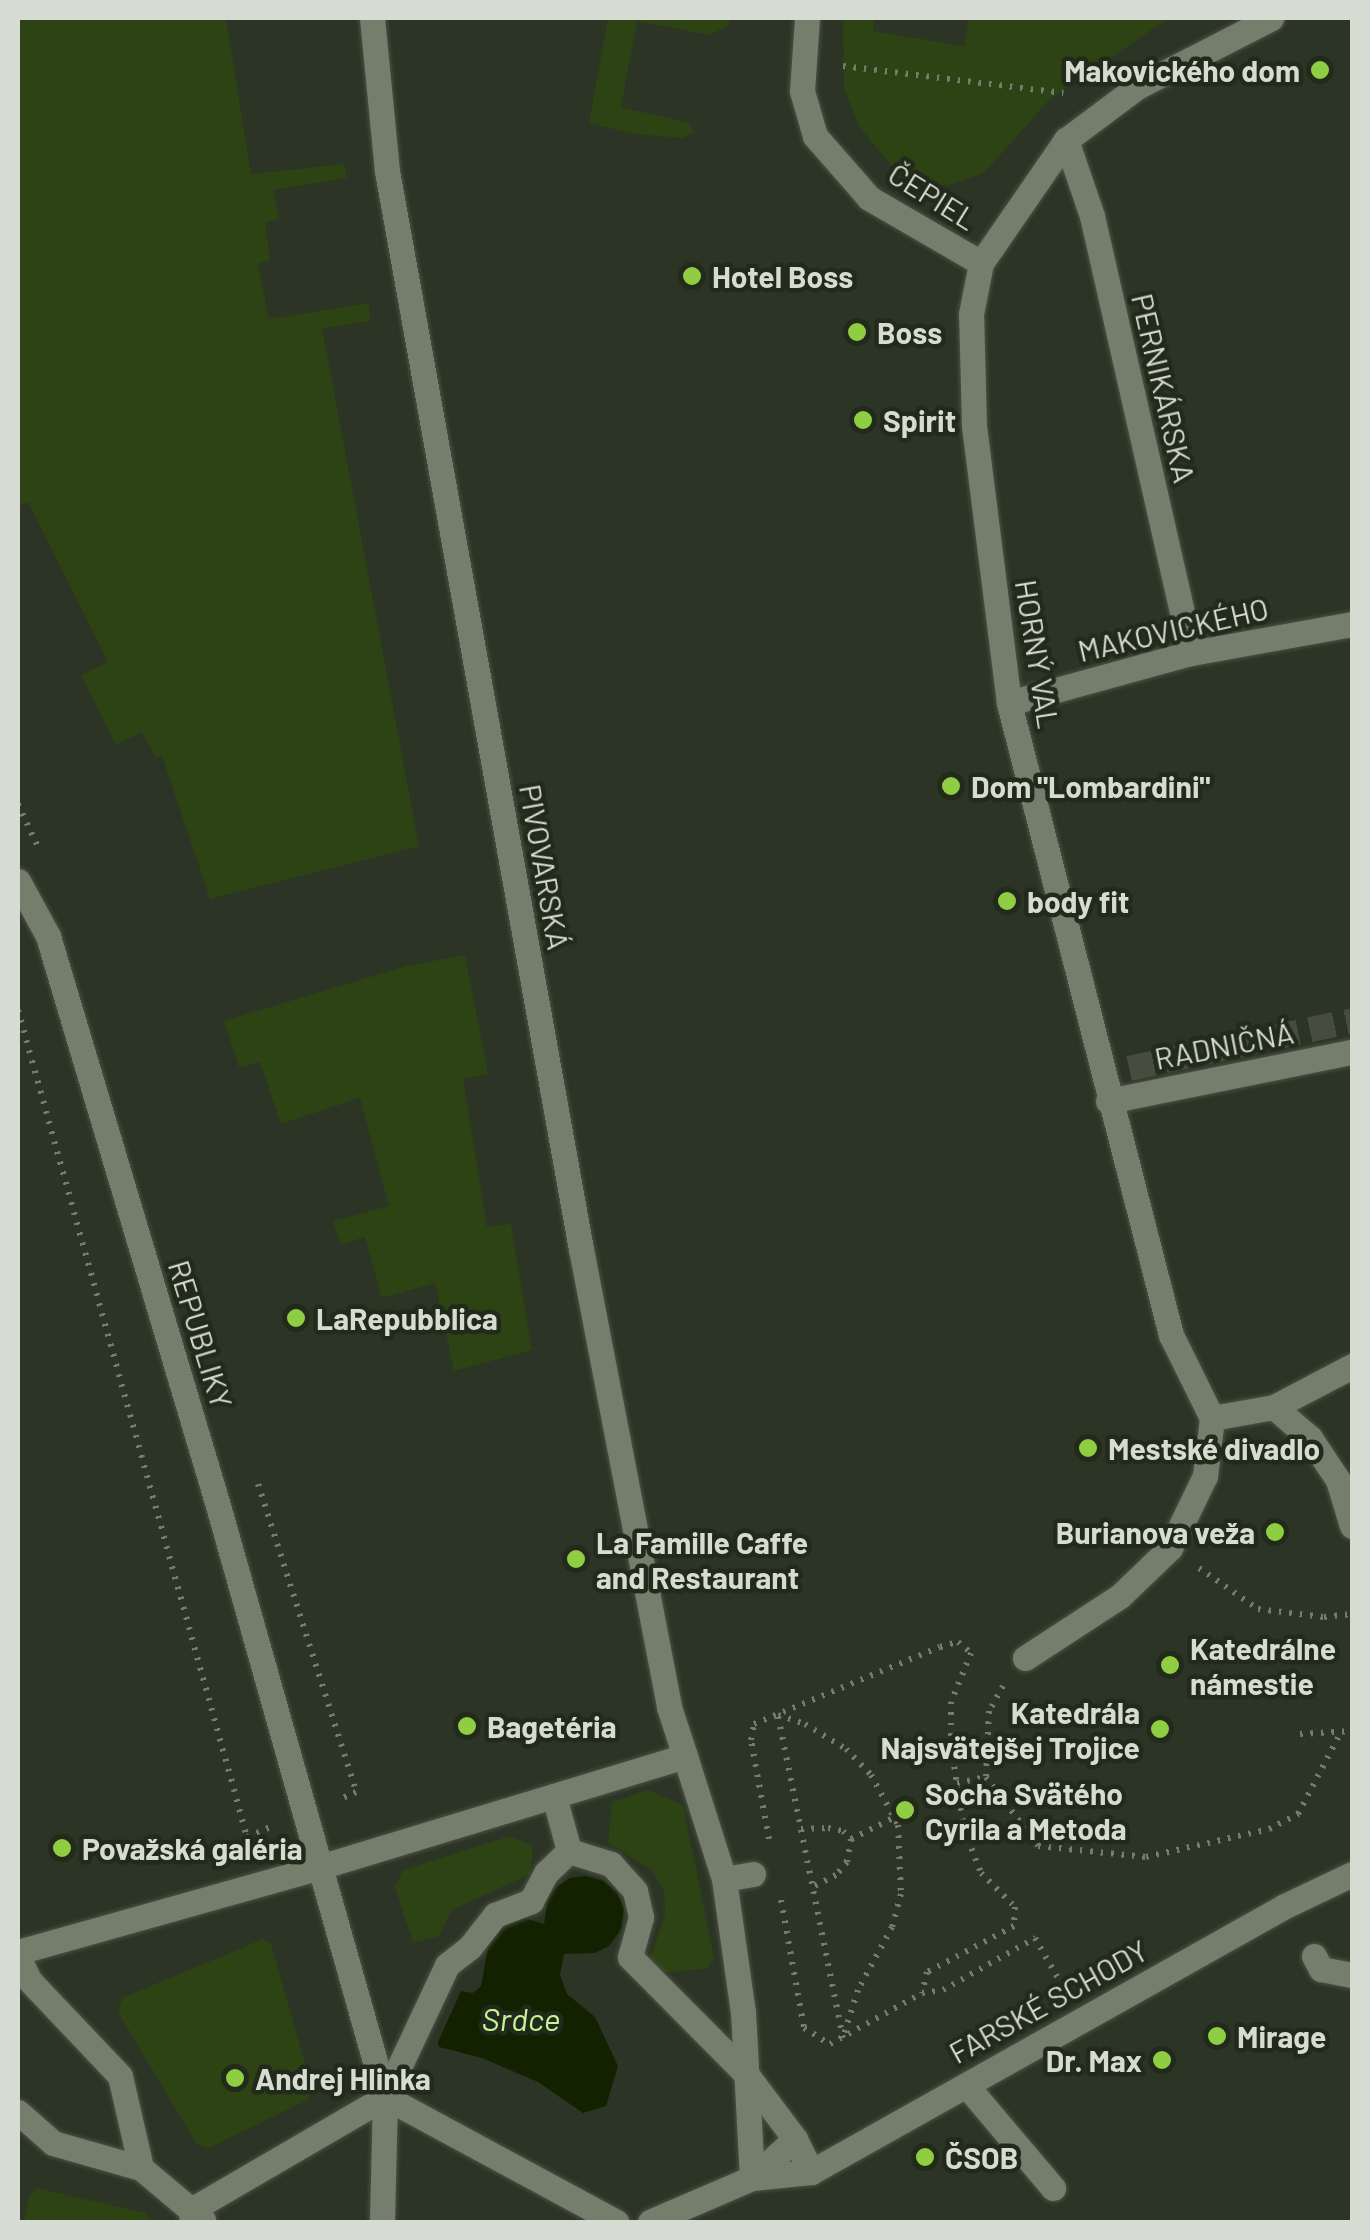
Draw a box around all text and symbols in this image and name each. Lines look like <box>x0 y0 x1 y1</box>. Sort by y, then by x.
place label: Makovického dom <box>1064 52 1300 88</box>
marker: Makovického dom <box>1309 59 1331 81</box>
street label: ČEPIEL <box>882 155 984 237</box>
place label: Hotel Boss <box>712 258 853 294</box>
marker: Hotel Boss <box>681 265 703 287</box>
street label: PERNIKÁRSKA <box>1125 290 1203 486</box>
place label: Boss <box>877 314 942 350</box>
marker: Boss <box>846 321 868 343</box>
place label: Spirit <box>883 402 956 438</box>
marker: Spirit <box>852 409 874 431</box>
street label: HORNÝ VAL <box>1008 577 1068 731</box>
street label: MAKOVICKÉHO <box>1074 590 1272 668</box>
place label: Dom "Lombardini" <box>971 768 1210 804</box>
marker: Dom "Lombardini" <box>940 775 962 797</box>
street label: PIVOVARSKÁ <box>513 781 577 953</box>
place label: body fit <box>1027 883 1129 919</box>
marker: body fit <box>996 890 1018 912</box>
street label: RADNIČNÁ <box>1151 1014 1297 1076</box>
street label: REPUBLIKY <box>161 1256 241 1412</box>
place label: LaRepubblica <box>316 1300 498 1336</box>
marker: LaRepubblica <box>285 1307 307 1329</box>
place label: Mestské divadlo <box>1108 1430 1320 1466</box>
marker: Mestské divadlo <box>1077 1437 1099 1459</box>
place label: Burianova veža <box>1056 1514 1255 1550</box>
marker: Burianova veža <box>1264 1521 1286 1543</box>
place label: La Famille Caffe and Restaurant <box>596 1524 808 1594</box>
marker: La Famille Caffe and Restaurant <box>565 1548 587 1570</box>
place label: Katedrálne námestie <box>1190 1630 1336 1700</box>
marker: Katedrálne námestie <box>1159 1654 1181 1676</box>
place label: Katedrála Najsvätejšej Trojice <box>880 1694 1140 1764</box>
place label: Bagetéria <box>487 1708 617 1744</box>
marker: Bagetéria <box>456 1715 478 1737</box>
marker: Katedrála Najsvätejšej Trojice <box>1149 1718 1171 1740</box>
place label: Socha Svätého Cyrila a Metoda <box>925 1775 1127 1846</box>
marker: Socha Svätého Cyrila a Metoda <box>894 1799 916 1821</box>
place label: Považská galéria <box>82 1830 303 1866</box>
marker: Považská galéria <box>51 1837 73 1859</box>
street label: FARSKÉ SCHODY <box>943 1932 1153 2070</box>
water label: Srdce <box>482 1999 560 2037</box>
place label: Mirage <box>1237 2018 1326 2054</box>
marker: Mirage <box>1206 2025 1228 2047</box>
place label: Dr. Max <box>1046 2042 1142 2078</box>
marker: Dr. Max <box>1151 2049 1173 2071</box>
place label: Andrej Hlinka <box>255 2060 431 2096</box>
marker: Andrej Hlinka <box>224 2067 246 2089</box>
place label: ČSOB <box>945 2139 1018 2175</box>
marker: ČSOB <box>914 2146 936 2168</box>

